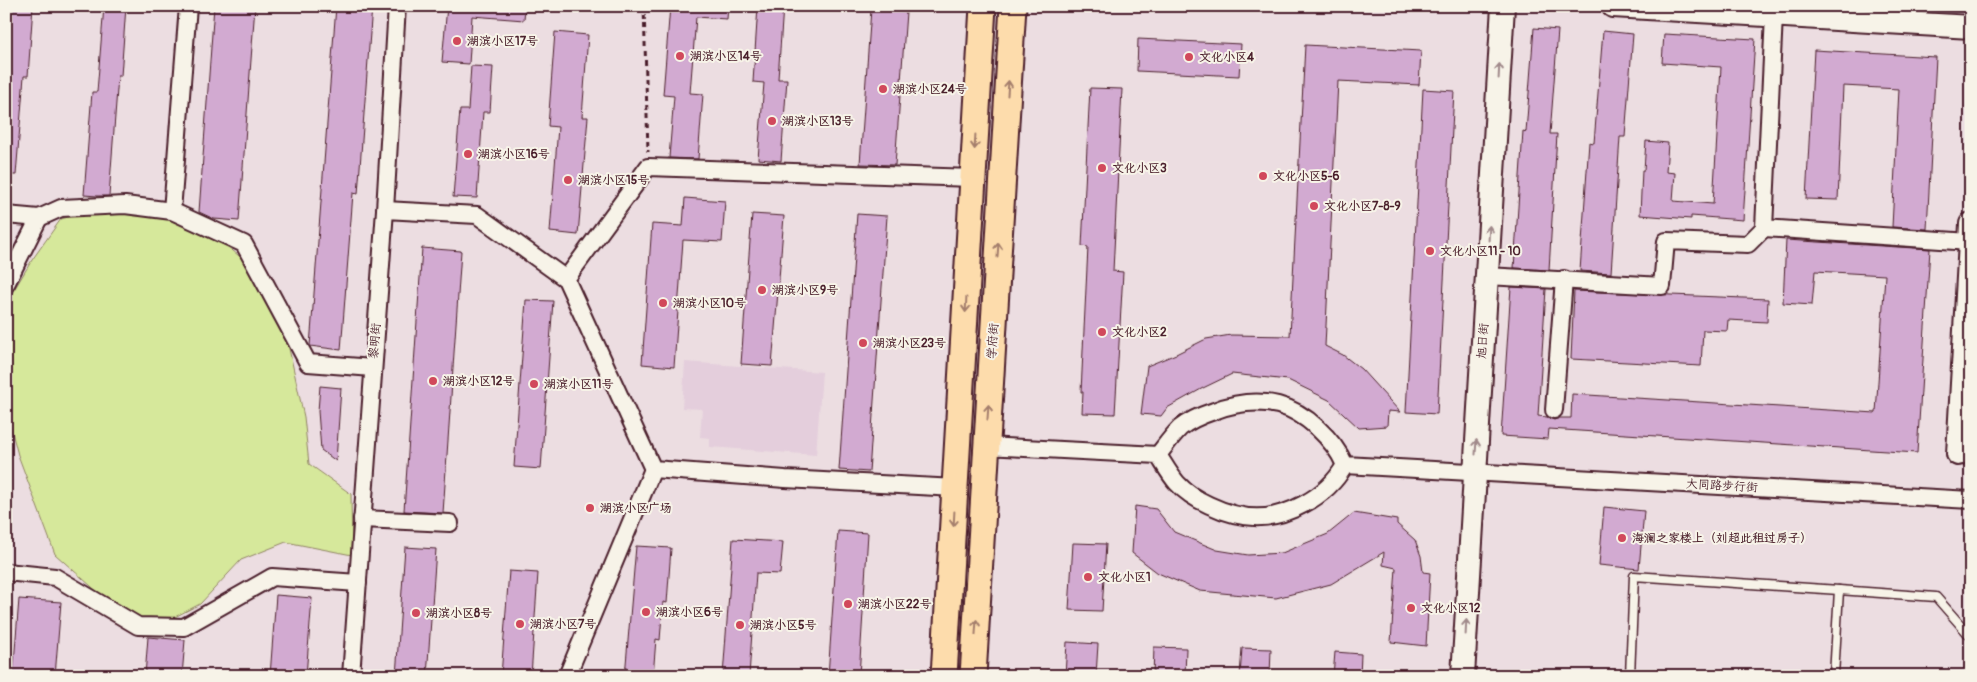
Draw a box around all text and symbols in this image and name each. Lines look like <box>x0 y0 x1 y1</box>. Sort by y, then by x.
place label: 湖滨小区17号 <box>467 34 538 49</box>
marker: 湖滨小区17号 <box>451 35 463 47</box>
place label: 湖滨小区14号 <box>690 49 762 64</box>
marker: 湖滨小区14号 <box>674 50 686 62</box>
place label: 文化小区4 <box>1199 50 1254 65</box>
marker: 文化小区4 <box>1183 51 1195 63</box>
one-way arrow <box>1495 63 1504 79</box>
one-way arrow <box>1004 80 1013 96</box>
place label: 湖滨小区24号 <box>893 82 967 97</box>
marker: 湖滨小区24号 <box>877 83 889 95</box>
place label: 湖滨小区13号 <box>782 114 853 129</box>
marker: 湖滨小区13号 <box>766 115 778 127</box>
one-way arrow <box>970 134 979 150</box>
place label: 湖滨小区16号 <box>478 147 550 162</box>
marker: 湖滨小区16号 <box>462 148 474 160</box>
place label: 文化小区3 <box>1112 161 1167 176</box>
marker: 文化小区3 <box>1096 162 1108 174</box>
place label: 文化小区5-6 <box>1273 169 1340 184</box>
marker: 文化小区5-6 <box>1257 170 1269 182</box>
place label: 湖滨小区15号 <box>578 173 649 188</box>
marker: 湖滨小区15号 <box>562 174 574 186</box>
place label: 文化小区7-8-9 <box>1324 199 1401 214</box>
marker: 文化小区7-8-9 <box>1308 200 1320 212</box>
one-way arrow <box>1485 225 1494 241</box>
one-way arrow <box>994 243 1003 259</box>
place label: 文化小区11 - 10 <box>1440 244 1521 259</box>
marker: 文化小区11 - 10 <box>1424 245 1436 257</box>
place label: 湖滨小区9号 <box>772 283 838 298</box>
marker: 湖滨小区9号 <box>756 284 768 296</box>
place label: 湖滨小区10号 <box>673 296 746 311</box>
one-way arrow <box>961 296 970 312</box>
marker: 湖滨小区10号 <box>657 297 669 309</box>
street label: 黎明街 <box>366 322 384 360</box>
street label: 学府街 <box>984 323 1002 359</box>
street label: 旭日街 <box>1474 323 1492 359</box>
place label: 文化小区2 <box>1112 325 1167 340</box>
marker: 文化小区2 <box>1096 326 1108 338</box>
place label: 湖滨小区23号 <box>873 336 946 351</box>
marker: 湖滨小区23号 <box>857 337 869 349</box>
place label: 湖滨小区12号 <box>443 374 514 389</box>
marker: 湖滨小区12号 <box>427 375 439 387</box>
place label: 湖滨小区11号 <box>544 377 613 392</box>
marker: 湖滨小区11号 <box>528 378 540 390</box>
one-way arrow <box>984 405 993 421</box>
one-way arrow <box>1471 440 1480 456</box>
street label: 大同路步行街 <box>1686 477 1758 495</box>
place label: 湖滨小区广场 <box>600 501 672 516</box>
marker: 湖滨小区广场 <box>584 502 596 514</box>
one-way arrow <box>949 511 958 527</box>
place label: 海澜之家楼上（刘超此租过房子） <box>1632 531 1812 546</box>
marker: 海澜之家楼上（刘超此租过房子） <box>1616 532 1628 544</box>
place label: 文化小区1 <box>1098 570 1151 585</box>
marker: 文化小区1 <box>1082 571 1094 583</box>
place label: 湖滨小区22号 <box>858 597 931 612</box>
marker: 湖滨小区22号 <box>842 598 854 610</box>
place label: 文化小区12 <box>1421 601 1481 616</box>
marker: 文化小区12 <box>1405 602 1417 614</box>
place label: 湖滨小区6号 <box>656 605 723 620</box>
place label: 湖滨小区8号 <box>426 606 492 621</box>
marker: 湖滨小区6号 <box>640 606 652 618</box>
marker: 湖滨小区8号 <box>410 607 422 619</box>
place label: 湖滨小区7号 <box>530 617 596 632</box>
marker: 湖滨小区7号 <box>514 618 526 630</box>
place label: 湖滨小区5号 <box>750 618 817 633</box>
marker: 湖滨小区5号 <box>734 619 746 631</box>
one-way arrow <box>971 619 981 635</box>
one-way arrow <box>1461 619 1470 635</box>

